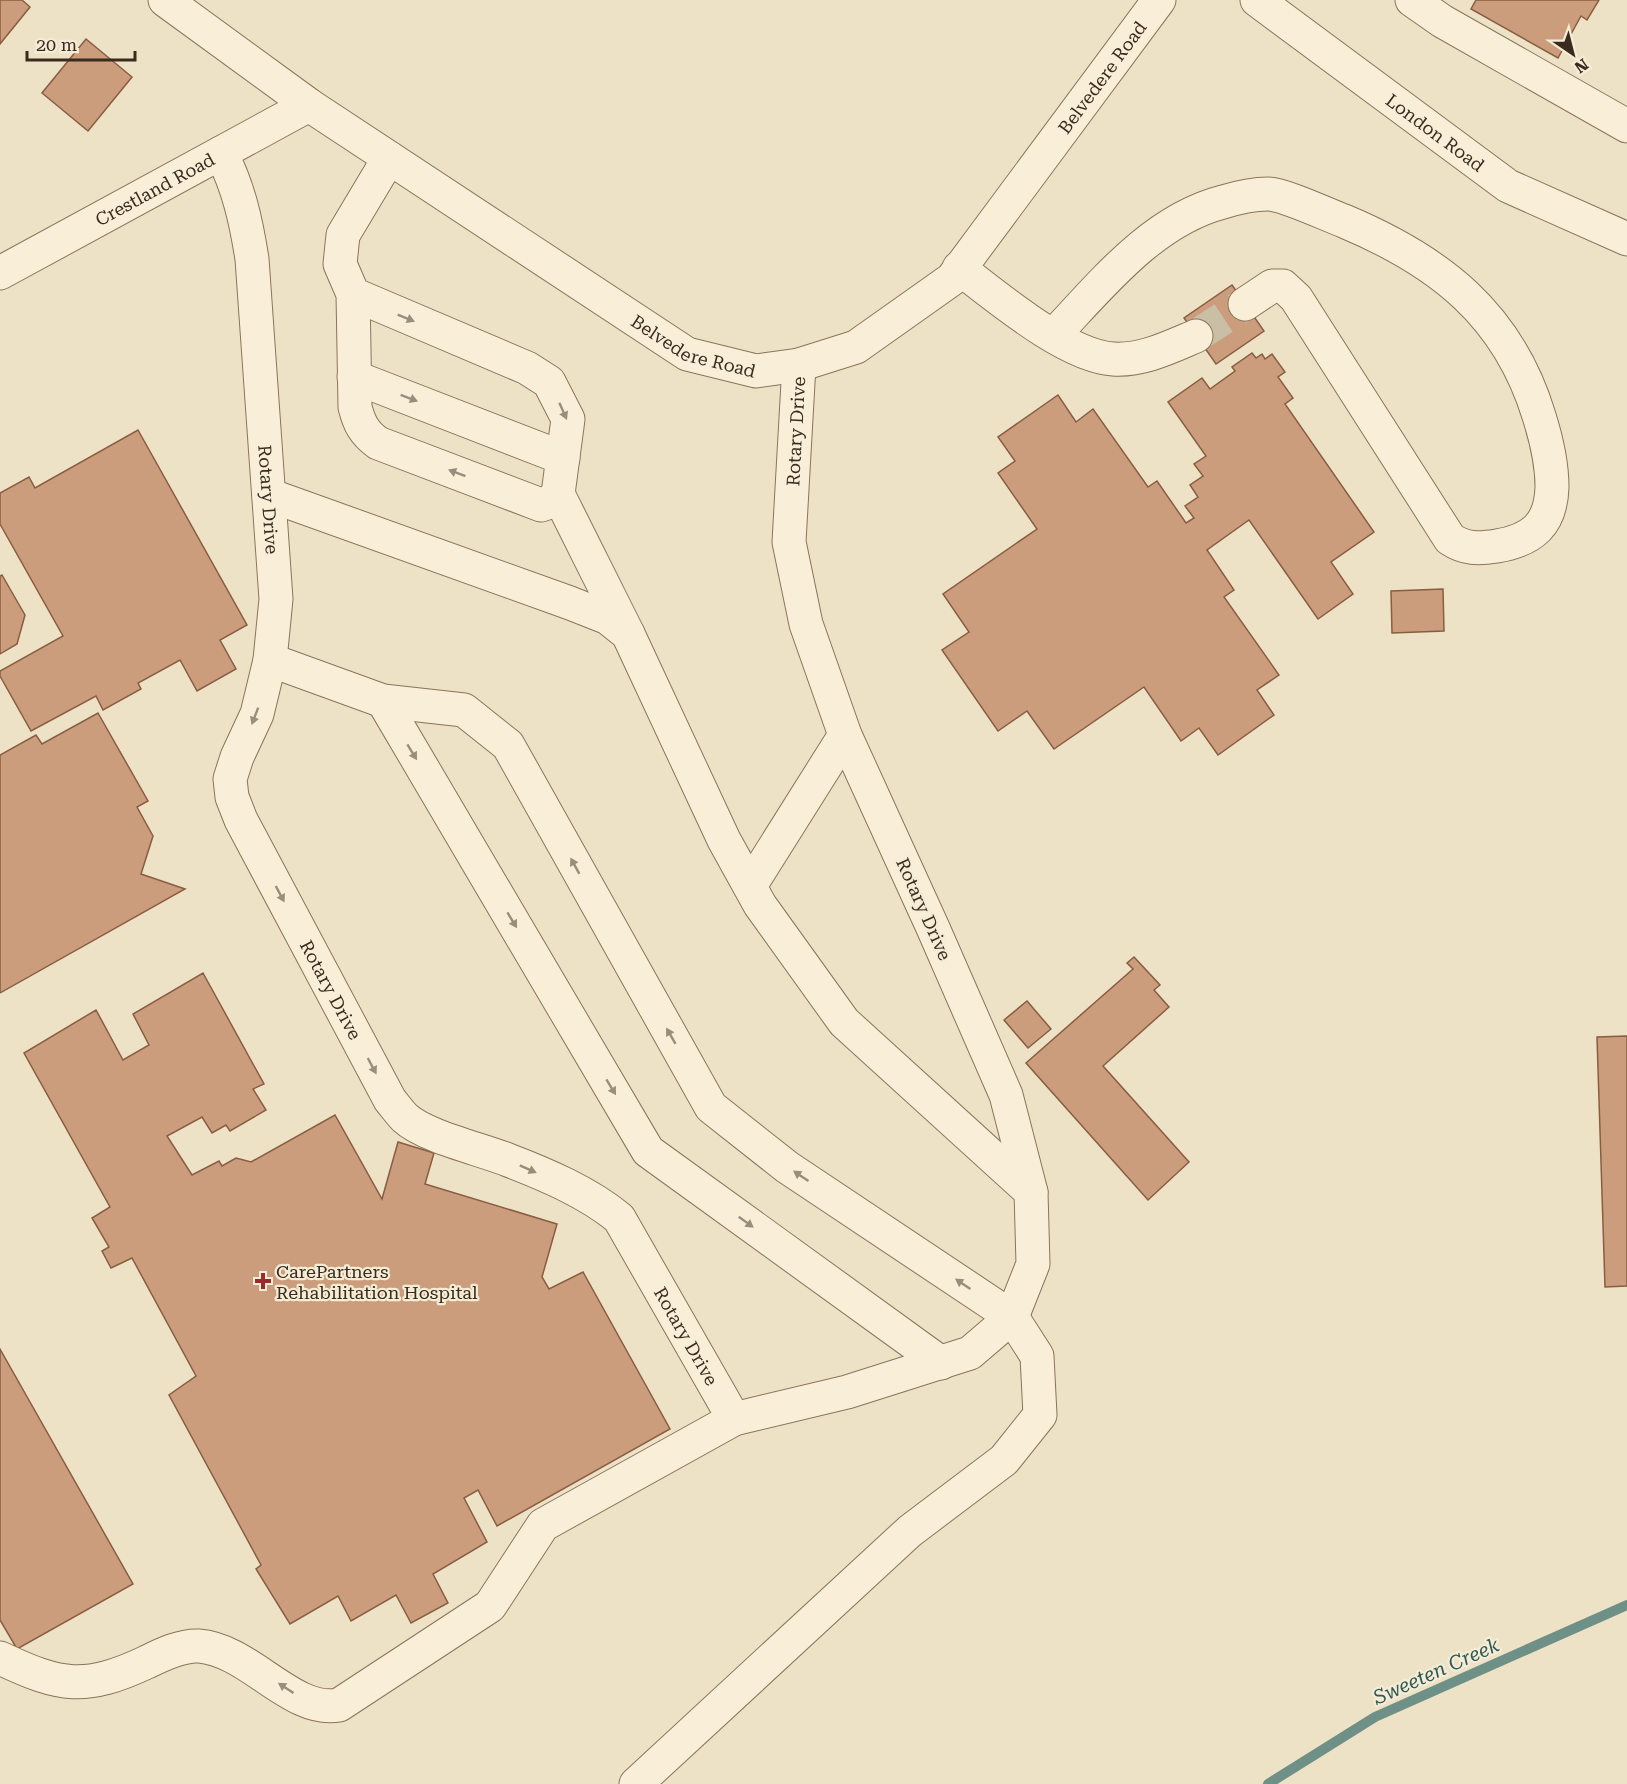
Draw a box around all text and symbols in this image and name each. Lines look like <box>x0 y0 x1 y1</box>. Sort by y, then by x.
street label: Belvedere Road <box>1053 16 1151 138</box>
scale bar <box>27 24 135 62</box>
north arrow <box>1543 24 1603 84</box>
text: 20 m <box>36 34 77 55</box>
text: N <box>1571 55 1592 77</box>
street label: London Road <box>1382 89 1489 176</box>
street label: Crestland Road <box>91 148 218 230</box>
street label: Belvedere Road <box>628 310 758 381</box>
one-way arrow <box>398 313 416 323</box>
street label: Rotary Drive <box>782 376 809 487</box>
one-way arrow <box>400 394 418 403</box>
one-way arrow <box>559 403 568 420</box>
street label: Rotary Drive <box>255 444 283 555</box>
one-way arrow <box>448 468 466 477</box>
one-way arrow <box>250 707 259 725</box>
one-way arrow <box>407 744 418 760</box>
street label: Rotary Drive <box>892 855 956 963</box>
one-way arrow <box>570 857 580 874</box>
one-way arrow <box>275 886 285 903</box>
one-way arrow <box>506 911 516 928</box>
street label: Rotary Drive <box>296 936 366 1043</box>
one-way arrow <box>666 1027 676 1044</box>
one-way arrow <box>367 1058 377 1075</box>
one-way arrow <box>605 1079 616 1095</box>
one-way arrow <box>520 1164 537 1173</box>
one-way arrow <box>793 1171 809 1182</box>
one-way arrow <box>738 1216 754 1228</box>
place label: CarePartners Rehabilitation Hospital <box>276 1261 478 1303</box>
marker: CarePartners Rehabilitation Hospital <box>254 1272 272 1290</box>
one-way arrow <box>955 1279 971 1290</box>
street label: Rotary Drive <box>650 1283 723 1389</box>
water label: Sweeten Creek <box>1368 1632 1503 1710</box>
one-way arrow <box>278 1683 294 1694</box>

